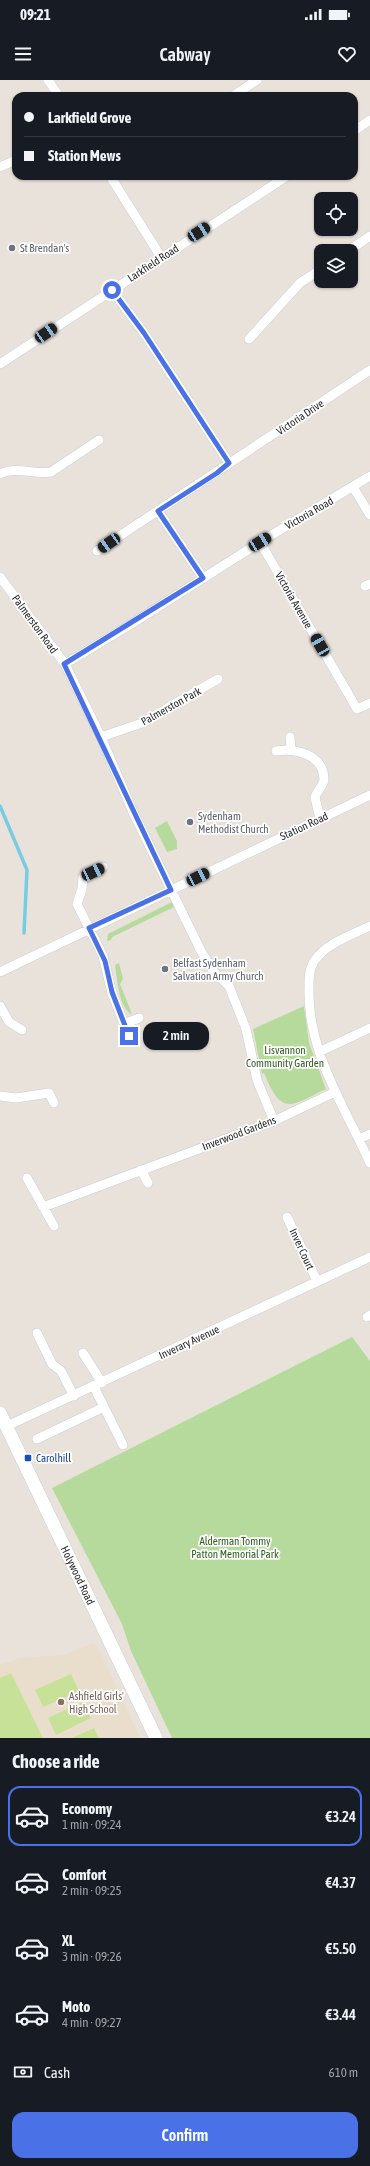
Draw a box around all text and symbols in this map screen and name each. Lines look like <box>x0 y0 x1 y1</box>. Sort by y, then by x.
text: 09:21 <box>20 6 51 23</box>
icon: menu <box>12 43 34 65</box>
icon: heart <box>336 43 358 65</box>
text: Cabway <box>159 44 211 65</box>
text: Larkfield Grove <box>48 109 131 126</box>
text: Station Mews <box>48 147 121 164</box>
map controls <box>314 192 358 288</box>
button: locate <box>314 192 358 236</box>
car <box>186 220 212 244</box>
place label: St Brendan's <box>20 242 69 254</box>
street label: Larkfield Road <box>125 242 181 284</box>
marker: St Brendan's <box>7 243 17 253</box>
button: layers <box>314 244 358 288</box>
route start <box>103 281 121 299</box>
car <box>33 321 59 345</box>
street label: Victoria Drive <box>274 397 326 437</box>
street label: Victoria Road <box>283 494 335 532</box>
car <box>96 531 122 555</box>
car <box>247 531 273 553</box>
street label: Victoria Avenue <box>273 570 315 630</box>
street label: Palmerston Road <box>10 592 60 656</box>
car <box>309 632 331 658</box>
street label: Palmerston Park <box>139 685 203 727</box>
place label: Sydenham Methodist Church <box>198 810 269 835</box>
street label: Station Road <box>278 810 330 842</box>
marker: Sydenham Methodist Church <box>185 817 195 827</box>
car <box>80 861 106 883</box>
car <box>185 866 211 888</box>
place label: Belfast Sydenham Salvation Army Church <box>173 957 264 982</box>
marker: Belfast Sydenham Salvation Army Church <box>160 964 170 974</box>
callout: 2 min <box>143 1022 209 1050</box>
route end <box>120 1027 138 1045</box>
text: 2 min <box>163 1028 189 1043</box>
park label: Lisvannon Community Garden <box>246 1044 324 1069</box>
street label: Inverwood Gardens <box>200 1113 278 1153</box>
street label: Inver Court <box>287 1227 317 1271</box>
street label: Inverary Avenue <box>157 1323 221 1361</box>
place label: Carolhill <box>36 1452 71 1464</box>
marker: Carolhill <box>23 1453 33 1463</box>
park label: Alderman Tommy Patton Memorial Park <box>191 1535 279 1560</box>
street label: Holywood Road <box>59 1544 97 1606</box>
place label: Ashfield Girls' High School <box>69 1690 124 1715</box>
marker: Ashfield Girls' High School <box>56 1697 66 1707</box>
text: Choose a ride <box>12 1751 100 1772</box>
icon: car <box>14 1798 50 1834</box>
text: Economy <box>62 1800 112 1817</box>
text: €3.24 <box>325 1808 356 1825</box>
text: 1 min · 09:24 <box>62 1817 122 1832</box>
icon: car <box>14 1864 50 1900</box>
text: Comfort <box>62 1866 106 1883</box>
text: €4.37 <box>325 1874 356 1891</box>
text: 2 min · 09:25 <box>62 1883 122 1898</box>
icon: car <box>14 1930 50 1966</box>
text: XL <box>62 1932 75 1949</box>
text: €5.50 <box>325 1940 356 1957</box>
text: 3 min · 09:26 <box>62 1949 122 1964</box>
icon: car <box>14 1996 50 2032</box>
text: Moto <box>62 1998 90 2015</box>
text: €3.44 <box>325 2006 356 2023</box>
text: 4 min · 09:27 <box>62 2015 122 2030</box>
icon: cash <box>12 2061 34 2083</box>
text: Cash <box>44 2064 70 2081</box>
text: 610 m <box>329 2065 358 2080</box>
button: Confirm <box>12 2112 358 2158</box>

